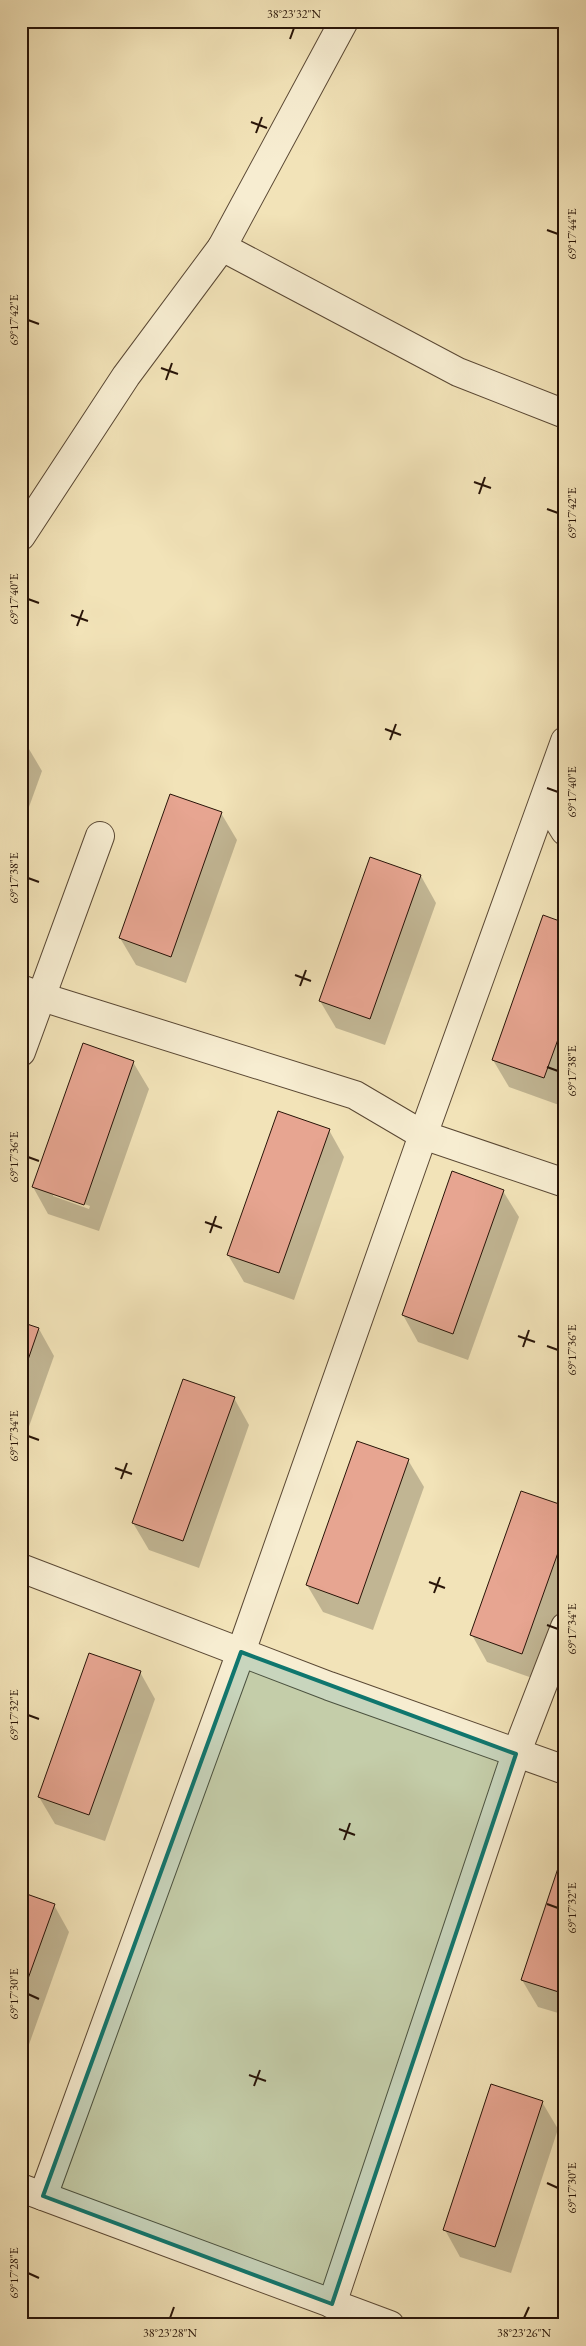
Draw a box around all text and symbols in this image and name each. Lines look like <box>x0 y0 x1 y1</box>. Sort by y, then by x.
text: 38°23'32"N <box>267 6 321 22</box>
text: 69°17'44"E <box>564 208 580 260</box>
text: 69°17'42"E <box>6 294 22 346</box>
text: 69°17'42"E <box>564 487 580 539</box>
text: 69°17'40"E <box>6 573 22 625</box>
text: 69°17'40"E <box>564 766 580 818</box>
text: 69°17'38"E <box>6 852 22 904</box>
text: 69°17'38"E <box>564 1045 580 1097</box>
text: 69°17'36"E <box>6 1131 22 1183</box>
text: 69°17'36"E <box>564 1324 580 1376</box>
text: 69°17'34"E <box>6 1410 22 1462</box>
text: 69°17'34"E <box>564 1603 580 1655</box>
text: 69°17'32"E <box>6 1689 22 1741</box>
text: 69°17'32"E <box>564 1882 580 1934</box>
text: 69°17'30"E <box>6 1968 22 2020</box>
text: 69°17'30"E <box>564 2162 580 2214</box>
text: 69°17'28"E <box>6 2247 22 2299</box>
text: 38°23'28"N <box>143 2325 197 2341</box>
text: 38°23'26"N <box>497 2325 551 2341</box>

